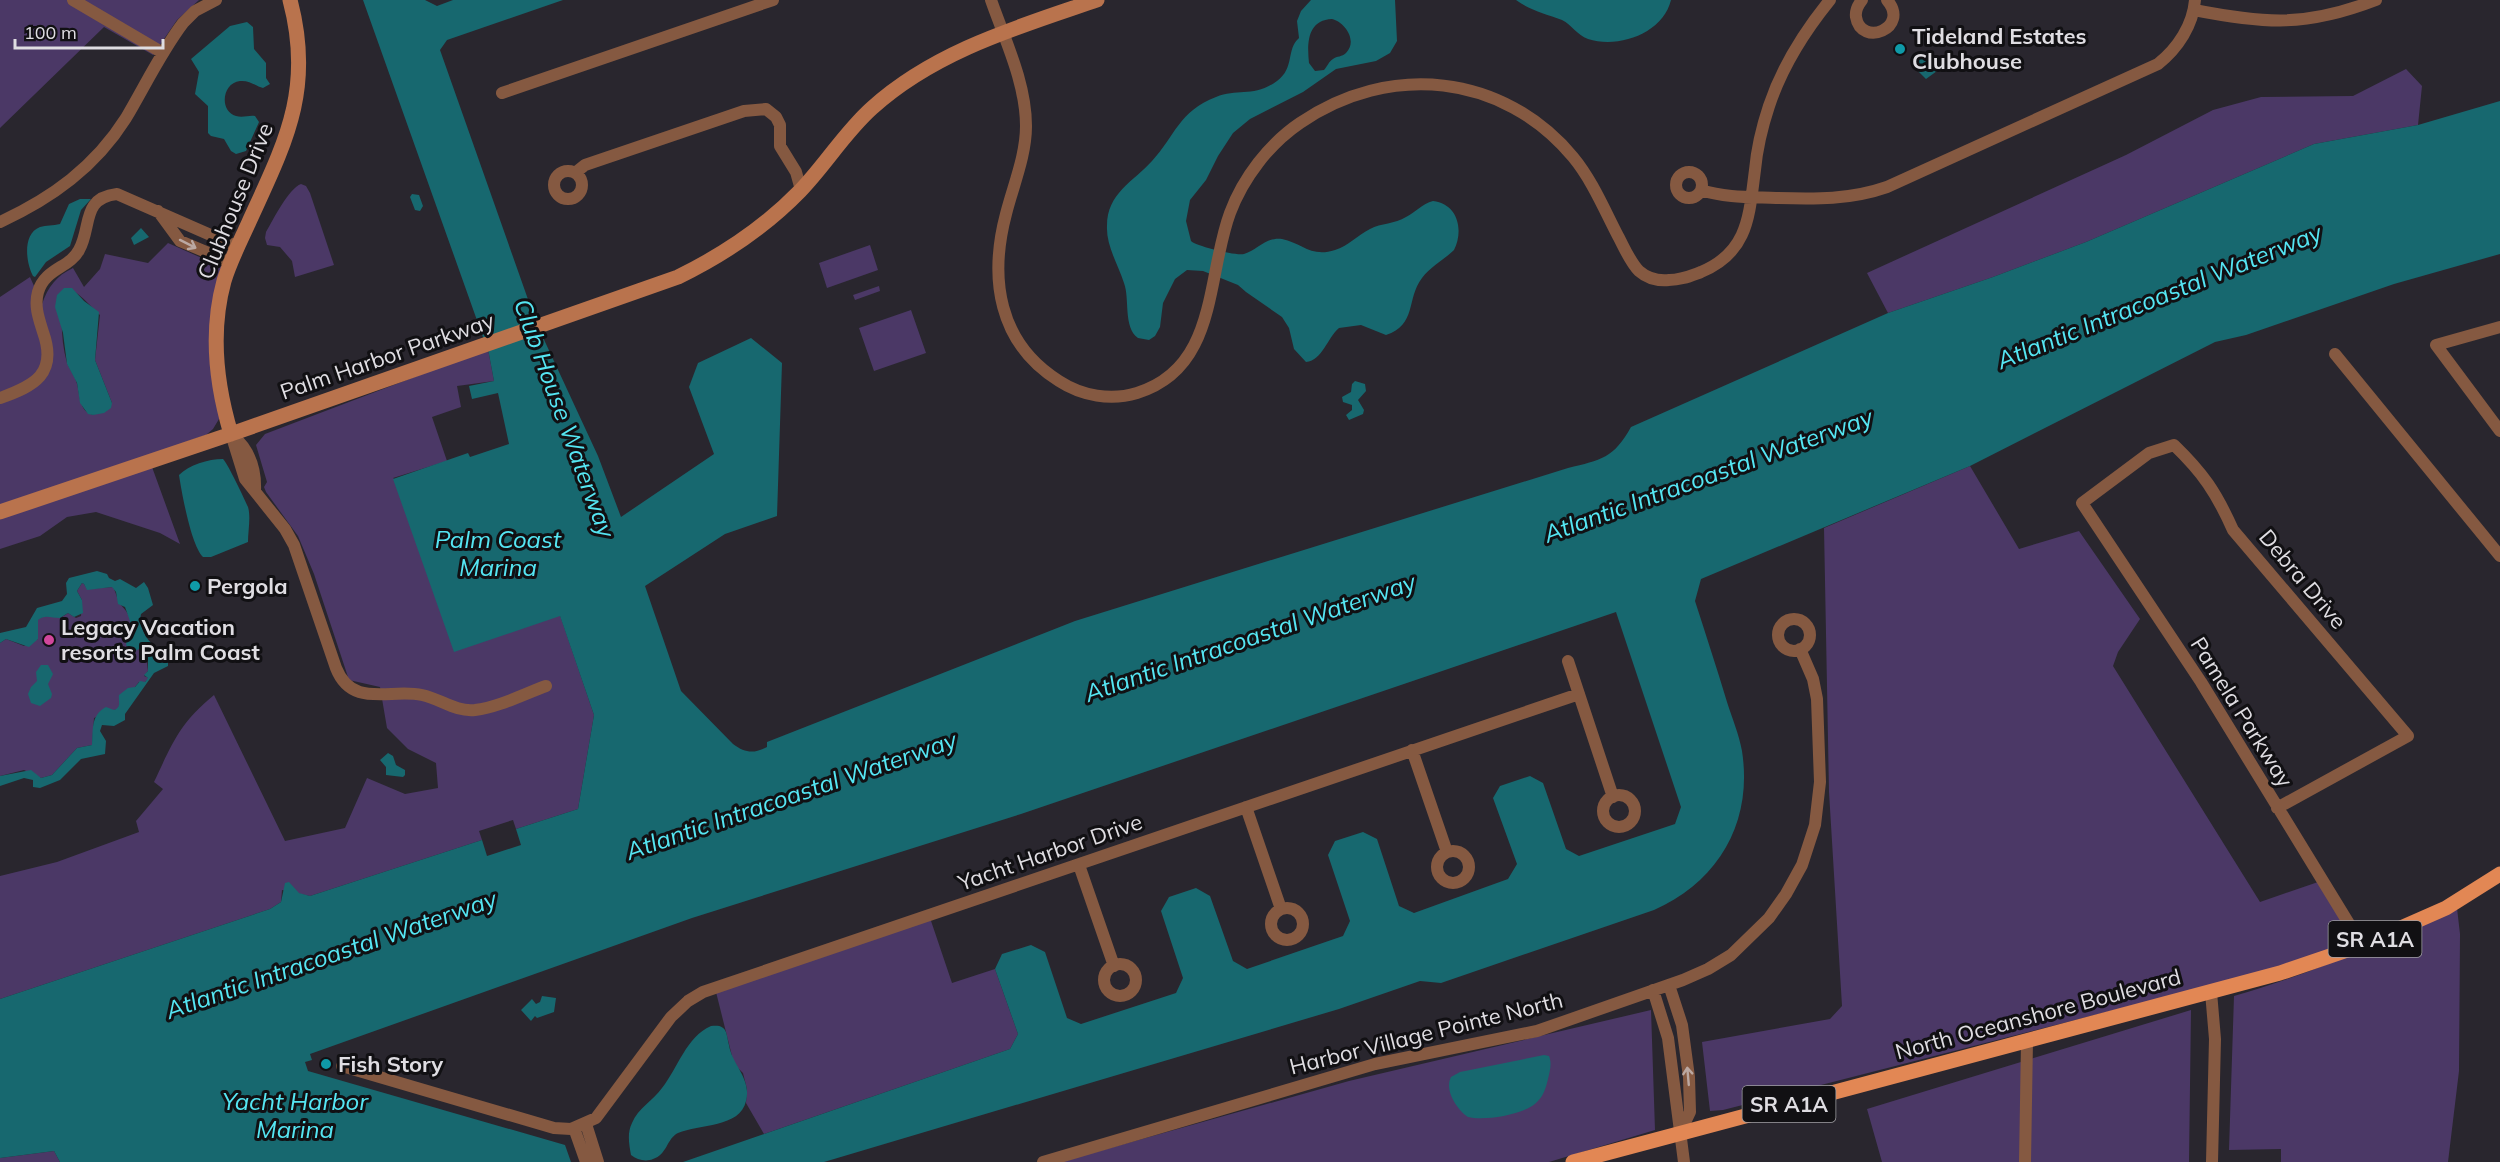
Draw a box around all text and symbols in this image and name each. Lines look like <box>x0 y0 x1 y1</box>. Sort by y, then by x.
scale bar <box>15 12 164 50</box>
text: 100 m <box>24 21 77 44</box>
place label: Tideland Estates Clubhouse <box>1912 22 2087 75</box>
marker: Tideland Estates Clubhouse <box>1893 42 1907 56</box>
street label: Clubhouse Drive <box>191 119 279 283</box>
water label: Atlantic Intracoastal Waterway <box>1991 216 2327 376</box>
one-way arrow <box>179 238 197 250</box>
water label: Club House Waterway <box>508 295 623 543</box>
street label: Palm Harbor Parkway <box>276 306 498 406</box>
water label: Atlantic Intracoastal Waterway <box>1538 401 1878 549</box>
street label: Debra Drive <box>2253 523 2353 635</box>
water label: Palm Coast Marina <box>435 524 562 582</box>
water label: Atlantic Intracoastal Waterway <box>1080 566 1421 708</box>
place label: Pergola <box>207 572 288 600</box>
marker: Pergola <box>188 579 202 593</box>
place label: Legacy Vacation resorts Palm Coast <box>61 613 260 666</box>
street label: Pamela Parkway <box>2185 632 2300 793</box>
marker: Legacy Vacation resorts Palm Coast <box>42 633 56 647</box>
water label: Atlantic Intracoastal Waterway <box>621 724 962 866</box>
street label: Yacht Harbor Drive <box>953 807 1146 897</box>
water label: Atlantic Intracoastal Waterway <box>161 883 502 1025</box>
road number: SR A1A <box>2328 921 2422 957</box>
street label: North Oceanshore Boulevard <box>1892 962 2184 1066</box>
street label: Harbor Village Pointe North <box>1286 985 1566 1081</box>
place label: Fish Story <box>338 1050 443 1078</box>
marker: Fish Story <box>319 1057 333 1071</box>
one-way arrow <box>1682 1067 1693 1087</box>
water label: Yacht Harbor Marina <box>222 1086 369 1144</box>
road number: SR A1A <box>1742 1086 1836 1122</box>

